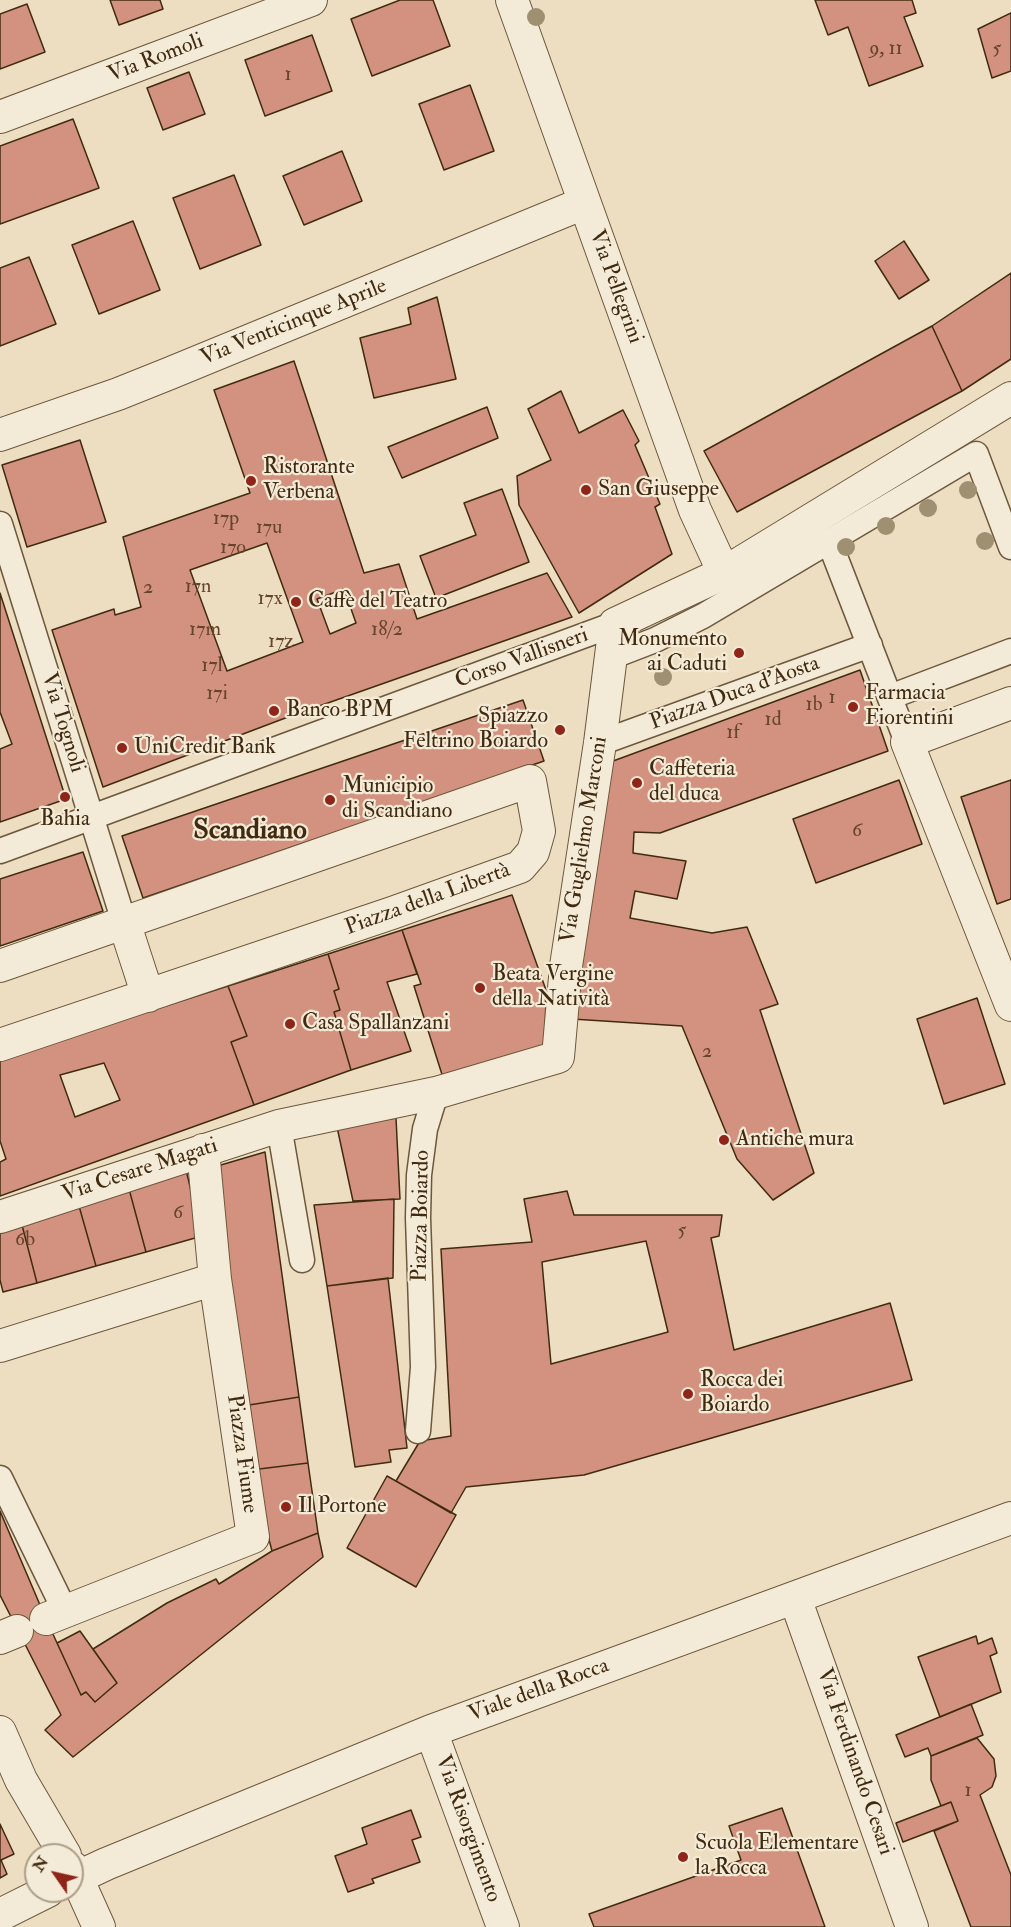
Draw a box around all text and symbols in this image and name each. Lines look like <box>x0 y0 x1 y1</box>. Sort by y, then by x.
street label: Via Romoli <box>105 29 207 89</box>
house number: 9, 11 <box>869 38 903 62</box>
house number: 5 <box>993 38 1001 62</box>
house number: 1 <box>284 64 292 88</box>
street label: Via Pellegrini <box>582 227 648 347</box>
street label: Via Venticinque Aprile <box>197 274 391 372</box>
place label: Ristorante Verbena <box>263 455 355 506</box>
marker: Ristorante Verbena <box>244 474 258 488</box>
place label: San Giuseppe <box>598 477 719 503</box>
marker: San Giuseppe <box>579 483 593 497</box>
house number: 17p <box>213 508 239 532</box>
house number: 17u <box>256 517 282 541</box>
house number: 17o <box>220 537 246 561</box>
house number: 17n <box>185 576 211 600</box>
house number: 2 <box>143 577 153 601</box>
house number: 17x <box>257 588 283 612</box>
place label: Caffè del Teatro <box>308 589 447 615</box>
marker: Caffè del Teatro <box>289 595 303 609</box>
house number: 17m <box>189 619 221 643</box>
house number: 18/2 <box>371 619 403 643</box>
street label: Corso Vallisneri <box>452 623 592 695</box>
place label: Monumento ai Caduti <box>618 627 727 678</box>
house number: 17z <box>268 631 294 655</box>
marker: Monumento ai Caduti <box>732 646 746 660</box>
street label: Piazza Duca d'Aosta <box>647 651 823 737</box>
house number: 17l <box>201 655 223 679</box>
street label: Via Tognoli <box>34 670 90 776</box>
place label: Farmacia Fiorentini <box>865 681 954 732</box>
house number: 17i <box>206 683 228 707</box>
house number: 1 <box>828 687 836 711</box>
house number: 1b <box>806 694 822 718</box>
place label: Banco BPM <box>286 698 393 724</box>
marker: Farmacia Fiorentini <box>846 700 860 714</box>
marker: Banco BPM <box>267 704 281 718</box>
place label: Spiazzo Feltrino Boiardo <box>403 704 548 756</box>
house number: 1d <box>765 709 781 733</box>
house number: 1f <box>726 722 740 746</box>
marker: Spiazzo Feltrino Boiardo <box>553 723 567 737</box>
place label: UniCredit Bank <box>134 735 276 761</box>
street label: Via Guglielmo Marconi <box>556 735 614 945</box>
marker: UniCredit Bank <box>115 741 129 755</box>
place label: Caffeteria del duca <box>649 757 735 808</box>
place label: Municipio di Scandiano <box>342 774 452 825</box>
marker: Caffeteria del duca <box>630 776 644 790</box>
marker: Bahia <box>58 790 72 804</box>
marker: Municipio di Scandiano <box>323 793 337 807</box>
place label: Bahia <box>40 807 90 833</box>
district label: Scandiano <box>193 815 307 849</box>
house number: 6 <box>852 820 862 844</box>
street label: Piazza della Libertà <box>342 858 514 942</box>
place label: Beata Vergine della Natività <box>492 962 614 1014</box>
marker: Beata Vergine della Natività <box>473 981 487 995</box>
place label: Casa Spallanzani <box>302 1011 449 1037</box>
marker: Casa Spallanzani <box>283 1017 297 1031</box>
house number: 2 <box>702 1041 712 1065</box>
place label: Antiche mura <box>736 1127 854 1153</box>
street label: Via Cesare Magati <box>59 1133 221 1209</box>
marker: Antiche mura <box>717 1133 731 1147</box>
street label: Piazza Boiardo <box>408 1150 436 1282</box>
house number: 6 <box>173 1202 183 1226</box>
house number: 5 <box>678 1220 686 1244</box>
house number: 6b <box>15 1229 35 1253</box>
place label: Rocca dei Boiardo <box>700 1368 783 1420</box>
marker: Rocca dei Boiardo <box>681 1387 695 1401</box>
street label: Piazza Fiume <box>220 1393 262 1515</box>
place label: Il Portone <box>298 1494 386 1520</box>
marker: Il Portone <box>279 1500 293 1514</box>
street label: Viale della Rocca <box>465 1653 613 1729</box>
street label: Via Ferdinando Cesari <box>810 1665 898 1859</box>
street label: Via Risorgimento <box>428 1752 506 1906</box>
house number: 1 <box>964 1780 972 1804</box>
place label: Scuola Elementare la Rocca <box>695 1831 859 1882</box>
north arrow <box>24 1843 84 1903</box>
marker: Scuola Elementare la Rocca <box>676 1850 690 1864</box>
text: N <box>28 1853 53 1876</box>

